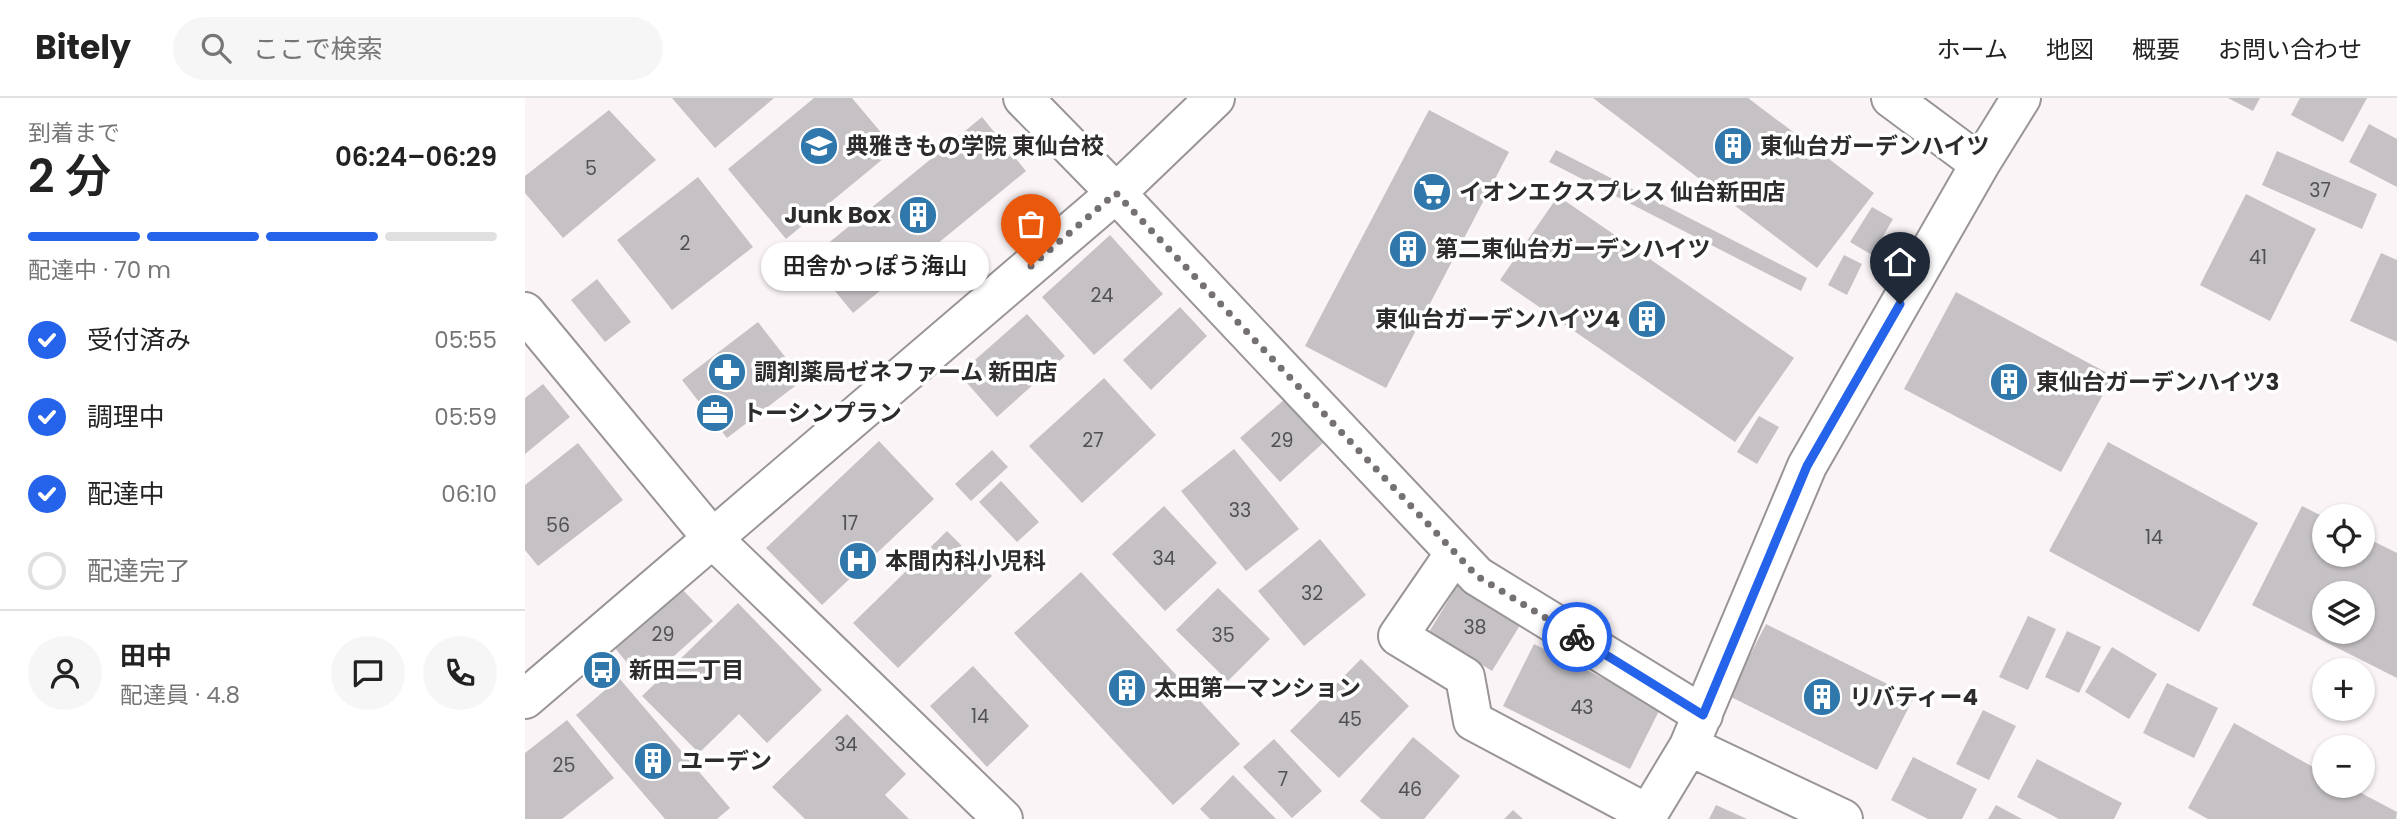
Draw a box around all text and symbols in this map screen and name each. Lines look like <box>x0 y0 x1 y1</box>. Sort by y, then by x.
search box <box>173 17 663 80</box>
text: Bitely <box>35 24 131 71</box>
icon: search <box>197 29 235 67</box>
text: ここで検索 <box>253 31 383 67</box>
text: ホーム <box>1937 33 2008 66</box>
text: 地図 <box>2046 33 2094 66</box>
text: 概要 <box>2132 33 2180 66</box>
text: お問い合わせ <box>2218 33 2362 66</box>
text: 到着まで <box>28 117 120 149</box>
school or university icon: 典雅きもの学院 東仙台校 <box>798 125 840 167</box>
building icon: 東仙台ガーデンハイツ <box>1712 125 1754 167</box>
place label: 典雅きもの学院 東仙台校 <box>846 130 1104 162</box>
place label: 東仙台ガーデンハイツ <box>1760 130 1990 162</box>
text: 06:24–06:29 <box>335 139 497 175</box>
text: 2 分 <box>28 144 111 208</box>
house number: 5 <box>585 155 597 182</box>
supermarket icon: イオンエクスプレス 仙台新田店 <box>1411 171 1453 213</box>
place label: イオンエクスプレス 仙台新田店 <box>1459 176 1785 208</box>
house number: 37 <box>2309 177 2331 204</box>
building icon: Junk Box <box>897 194 939 236</box>
pin <box>1001 194 1061 266</box>
place label: Junk Box <box>784 199 891 231</box>
icon: bag <box>1012 205 1050 243</box>
building icon: 第二東仙台ガーデンハイツ <box>1387 228 1429 270</box>
house number: 2 <box>680 230 691 257</box>
pin <box>1870 232 1930 304</box>
place label: 第二東仙台ガーデンハイツ <box>1435 233 1711 265</box>
callout: 田舎かっぽう海山 <box>762 242 989 290</box>
icon: home <box>1881 243 1919 281</box>
house number: 41 <box>2249 244 2267 271</box>
text: 田舎かっぽう海山 <box>783 250 967 282</box>
text: 配達中 · 70 m <box>28 254 171 286</box>
house number: 24 <box>1091 282 1113 309</box>
building icon: 東仙台ガーデンハイツ4 <box>1626 298 1668 340</box>
place label: 東仙台ガーデンハイツ4 <box>1375 303 1620 335</box>
icon: check <box>28 321 66 359</box>
text: 受付済み <box>87 322 191 358</box>
text: 05:55 <box>434 324 497 356</box>
pharmacy icon: 調剤薬局ゼネファーム 新田店 <box>706 351 748 393</box>
place label: 調剤薬局ゼネファーム 新田店 <box>754 356 1057 388</box>
building icon: 東仙台ガーデンハイツ3 <box>1988 361 2030 403</box>
place label: 東仙台ガーデンハイツ3 <box>2036 366 2279 398</box>
office icon: トーシンプラン <box>694 392 736 434</box>
place label: トーシンプラン <box>742 397 902 429</box>
icon: check <box>28 398 66 436</box>
text: 調理中 <box>87 399 165 435</box>
text: 05:59 <box>434 401 497 433</box>
house number: 27 <box>1082 427 1104 454</box>
house number: 29 <box>1271 427 1293 454</box>
icon: check <box>28 475 66 513</box>
text: 配達中 <box>87 476 165 512</box>
text: 06:10 <box>441 478 497 510</box>
house number: 33 <box>1229 497 1251 524</box>
map controls <box>2312 504 2375 798</box>
button: locate <box>2312 504 2375 567</box>
house number: 17 <box>842 510 858 537</box>
house number: 56 <box>546 512 570 539</box>
house number: 14 <box>2145 524 2163 551</box>
hospital icon: 本間内科小児科 <box>837 540 879 582</box>
place label: 本間内科小児科 <box>885 545 1046 577</box>
house number: 34 <box>1152 545 1176 572</box>
text: 配達完了 <box>87 553 191 589</box>
house number: 32 <box>1301 580 1323 607</box>
button: layers <box>2312 581 2375 644</box>
courier <box>1542 602 1612 672</box>
house number: 38 <box>1463 614 1487 641</box>
icon: bike <box>1558 618 1596 656</box>
house number: 29 <box>652 621 674 648</box>
house number: 35 <box>1211 622 1235 649</box>
button: person <box>28 636 102 710</box>
button: chat <box>331 636 405 710</box>
button: phone <box>423 636 497 710</box>
text: 田中 <box>120 638 172 674</box>
bus stop icon: 新田二丁目 <box>581 649 623 691</box>
place label: 新田二丁目 <box>629 654 744 686</box>
button: + <box>2312 658 2375 721</box>
building icon: 太田第一マンション <box>1106 667 1148 709</box>
place label: 太田第一マンション <box>1154 672 1361 704</box>
building icon: リバティー4 <box>1801 676 1843 718</box>
text: 配達員 · 4.8 <box>120 679 240 711</box>
place label: リバティー4 <box>1849 681 1978 713</box>
house number: 43 <box>1570 694 1594 721</box>
house number: 14 <box>971 703 989 730</box>
house number: 45 <box>1338 706 1362 733</box>
house number: 34 <box>834 731 858 758</box>
button: − <box>2312 735 2375 798</box>
building icon: ユーデン <box>632 740 674 782</box>
place label: ユーデン <box>680 745 772 777</box>
house number: 25 <box>553 752 575 779</box>
house number: 7 <box>1278 766 1288 793</box>
house number: 46 <box>1398 776 1422 803</box>

